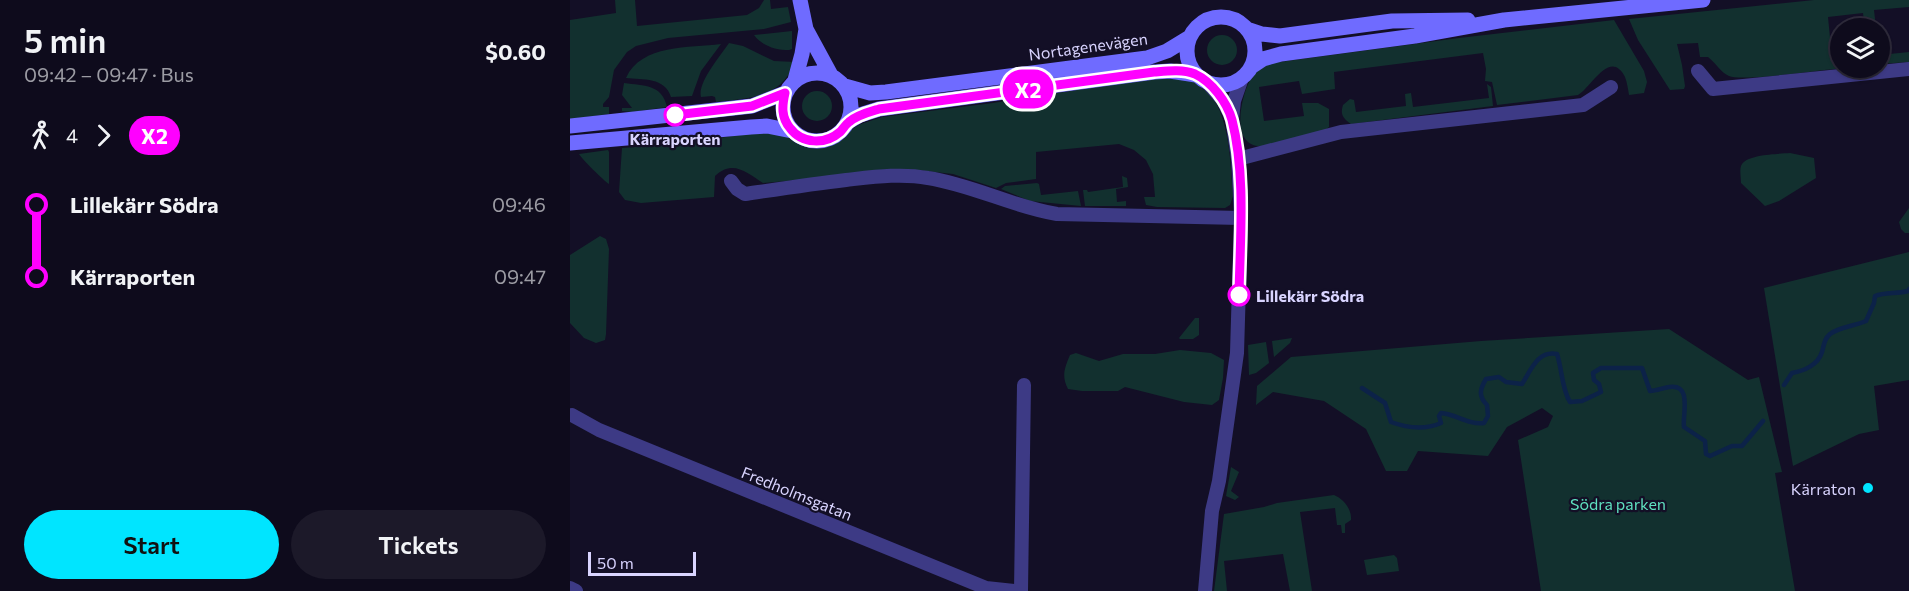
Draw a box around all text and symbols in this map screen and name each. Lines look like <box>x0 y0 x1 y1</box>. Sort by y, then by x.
map controls <box>1830 18 1890 78</box>
button: layers <box>1830 18 1890 78</box>
text: 5 min <box>24 19 106 60</box>
street label: Nortagenevägen <box>1027 28 1149 64</box>
text: $0.60 <box>485 38 546 65</box>
text: 09:42 – 09:47 · Bus <box>24 62 194 86</box>
line badge: X2 <box>1001 70 1055 109</box>
text: X2 <box>1015 77 1041 102</box>
marker: Kärraporten <box>664 104 686 126</box>
icon: walk <box>24 119 57 152</box>
icon: forward <box>87 119 120 152</box>
text: 4 <box>66 123 78 147</box>
text: X2 <box>141 123 168 148</box>
place label: Kärraporten <box>629 129 721 148</box>
text: Lillekärr Södra <box>70 191 219 218</box>
text: 09:46 <box>492 192 546 216</box>
text: Kärraporten <box>70 263 195 290</box>
text: 09:47 <box>494 264 546 288</box>
marker: Lillekärr Södra <box>1228 284 1250 306</box>
place label: Lillekärr Södra <box>1256 286 1364 305</box>
street label: Fredholmsgatan <box>739 462 855 524</box>
place label: Kärraton <box>1791 479 1856 498</box>
marker: Kärraton <box>1861 481 1875 495</box>
park label: Södra parken <box>1570 494 1666 513</box>
button: Start <box>24 510 279 579</box>
button: Tickets <box>291 510 546 579</box>
scale bar <box>588 549 696 576</box>
text: 50 m <box>597 553 634 572</box>

